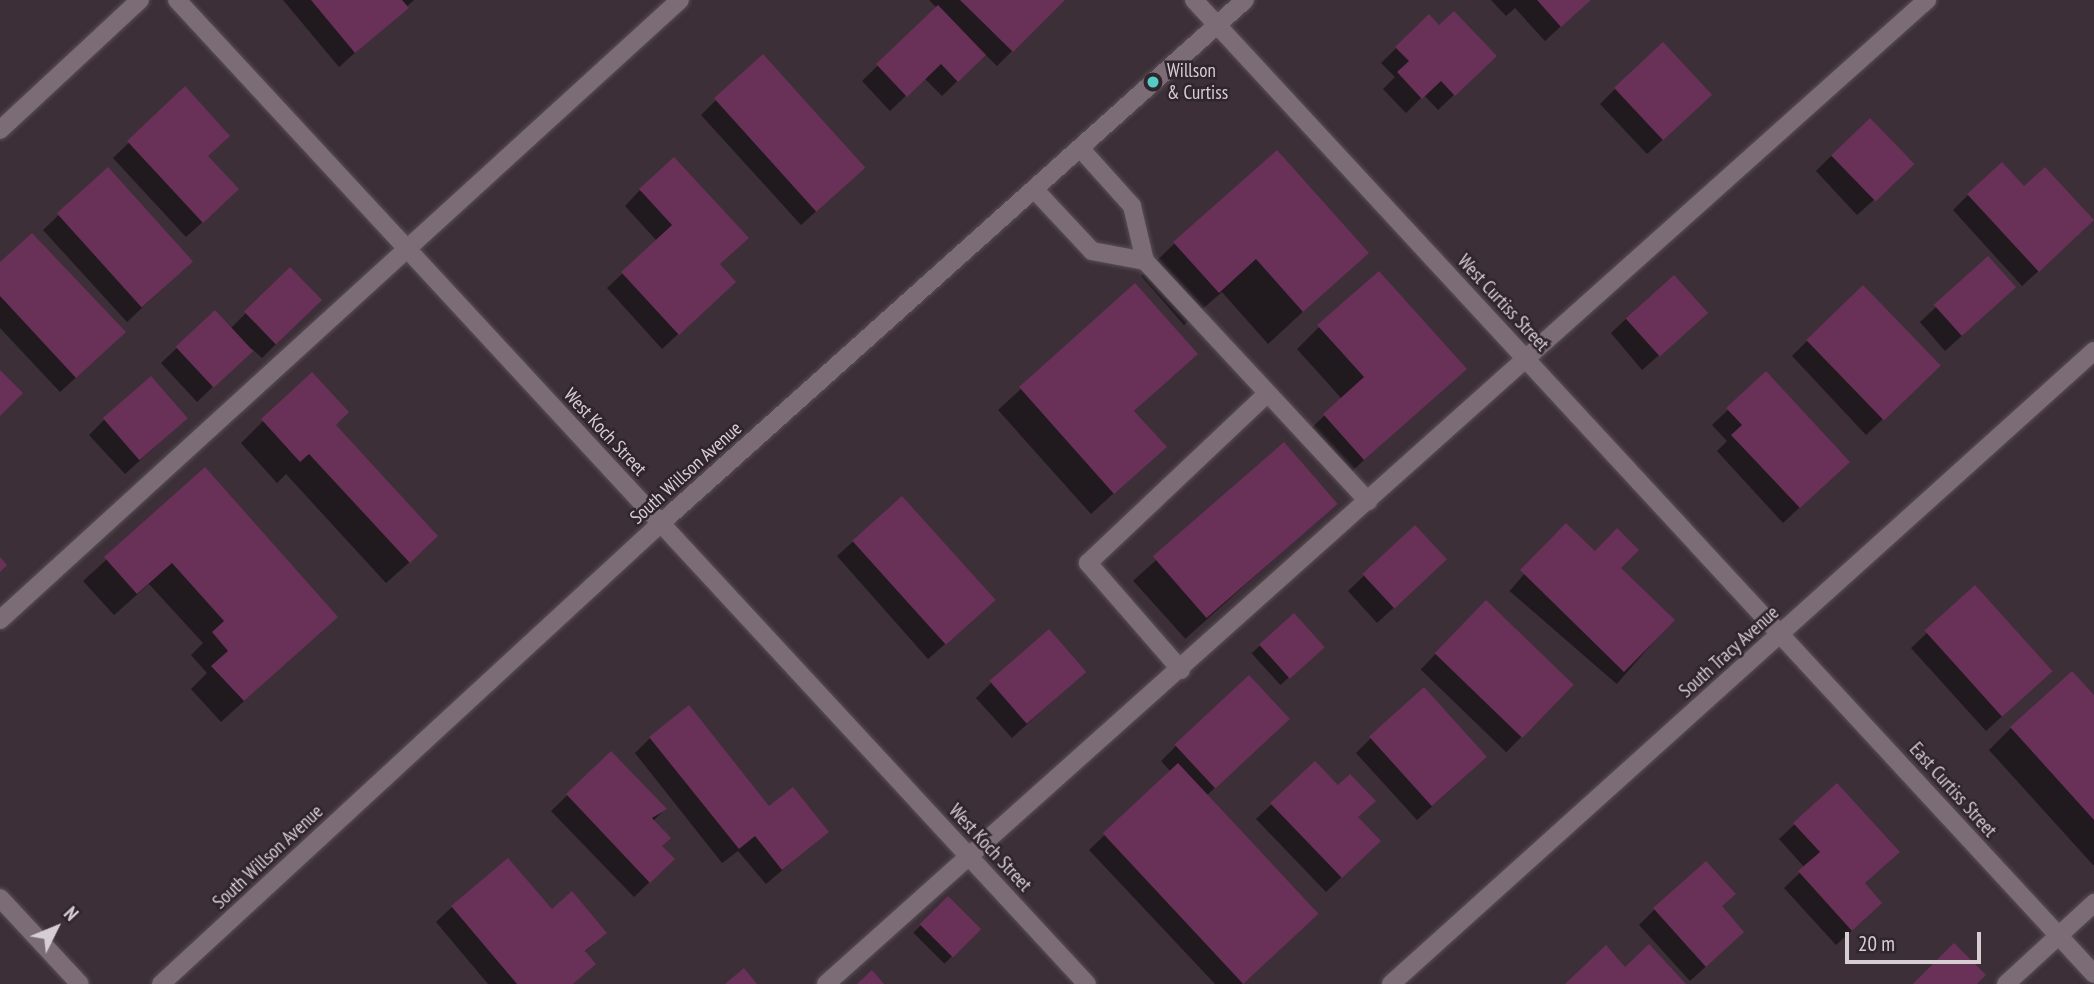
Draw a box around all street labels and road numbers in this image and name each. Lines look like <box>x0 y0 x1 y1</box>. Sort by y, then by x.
street label: West Curtiss Street <box>1453 250 1553 356</box>
street label: West Koch Street <box>559 384 651 480</box>
street label: South Willson Avenue <box>625 417 747 529</box>
street label: South Tracy Avenue <box>1674 601 1784 703</box>
street label: East Curtiss Street <box>1905 738 2001 842</box>
street label: South Willson Avenue <box>208 800 328 914</box>
street label: West Koch Street <box>944 800 1036 896</box>

